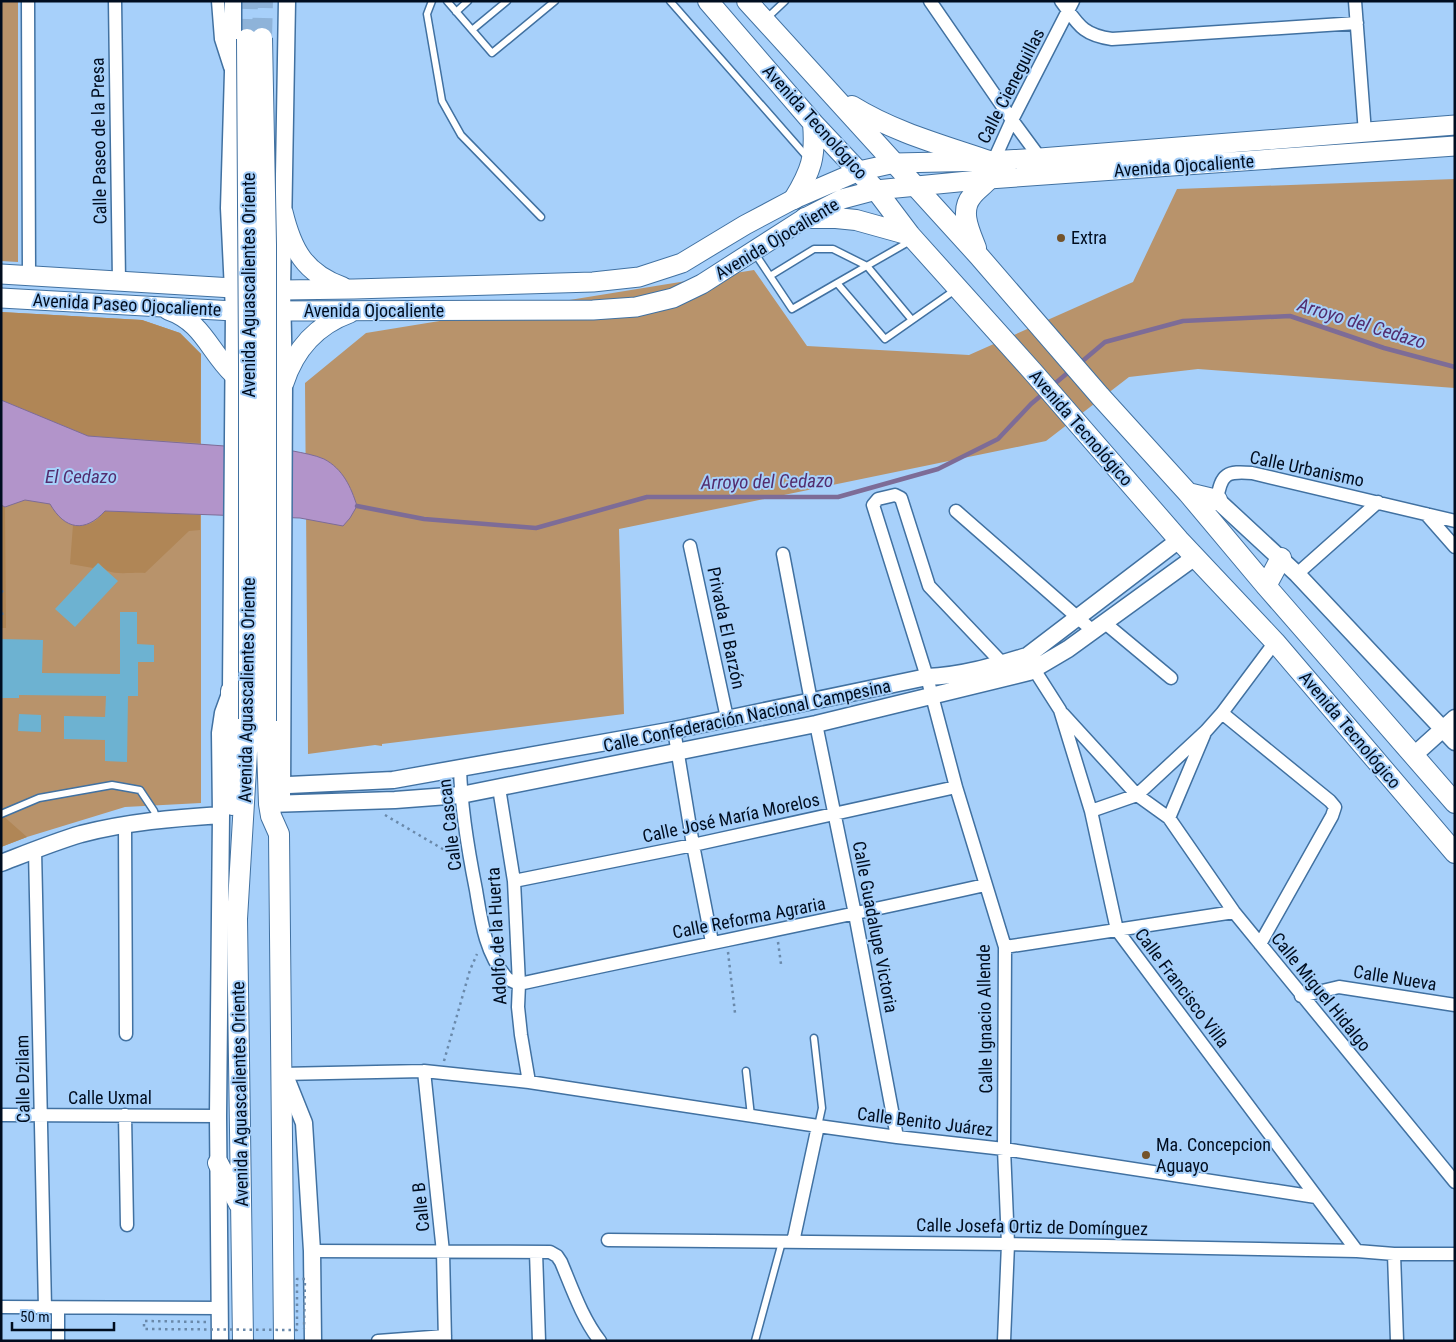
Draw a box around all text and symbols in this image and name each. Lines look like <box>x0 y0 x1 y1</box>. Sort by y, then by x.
street label: Calle Cieneguillas <box>973 25 1049 147</box>
street label: Calle Paseo de la Presa <box>87 57 110 225</box>
street label: Avenida Tecnológico <box>758 60 872 183</box>
street label: Avenida Ojocaliente <box>1113 150 1255 181</box>
street label: Avenida Aguascalientes Oriente <box>238 172 259 398</box>
street label: Avenida Ojocaliente <box>711 193 842 284</box>
place label: Extra <box>1071 227 1107 248</box>
marker: Extra <box>1055 232 1067 244</box>
street label: Avenida Paseo Ojocaliente <box>32 289 222 320</box>
water label: Arroyo del Cedazo <box>1294 293 1429 354</box>
street label: Avenida Ojocaliente <box>304 300 444 321</box>
street label: Avenida Tecnológico <box>1025 365 1137 490</box>
street label: Calle Urbanismo <box>1248 446 1366 491</box>
water label: El Cedazo <box>45 465 117 488</box>
water label: Arroyo del Cedazo <box>700 469 833 494</box>
street label: Privada El Barzón <box>703 565 750 691</box>
street label: Avenida Aguascalientes Oriente <box>234 577 259 803</box>
street label: Avenida Tecnológico <box>1295 667 1406 793</box>
street label: Calle Confederación Nacional Campesina <box>601 675 892 756</box>
street label: Calle Cascan <box>433 778 466 872</box>
street label: Calle José María Morelos <box>640 788 821 847</box>
street label: Calle Guadalupe Victoria <box>849 839 902 1015</box>
street label: Adolfo de la Huerta <box>482 867 511 1005</box>
street label: Calle Reforma Agraria <box>671 892 827 943</box>
street label: Calle Francisco Villa <box>1131 924 1234 1051</box>
street label: Calle Miguel Hidalgo <box>1267 928 1376 1055</box>
street label: Calle Ignacio Allende <box>973 944 996 1094</box>
street label: Calle Nueva <box>1352 961 1438 994</box>
street label: Avenida Aguascalientes Oriente <box>227 981 252 1207</box>
street label: Calle Dzilam <box>11 1035 34 1123</box>
street label: Calle Uxmal <box>68 1087 152 1108</box>
street label: Calle Benito Juárez <box>856 1103 994 1140</box>
place label: Ma. Concepcion Aguayo <box>1156 1134 1271 1176</box>
marker: Ma. Concepcion Aguayo <box>1140 1149 1152 1161</box>
street label: Calle B <box>407 1181 434 1233</box>
street label: Calle Josefa Ortiz de Domínguez <box>916 1214 1148 1239</box>
scale bar <box>12 1300 115 1332</box>
text: 50 m <box>20 1308 50 1326</box>

